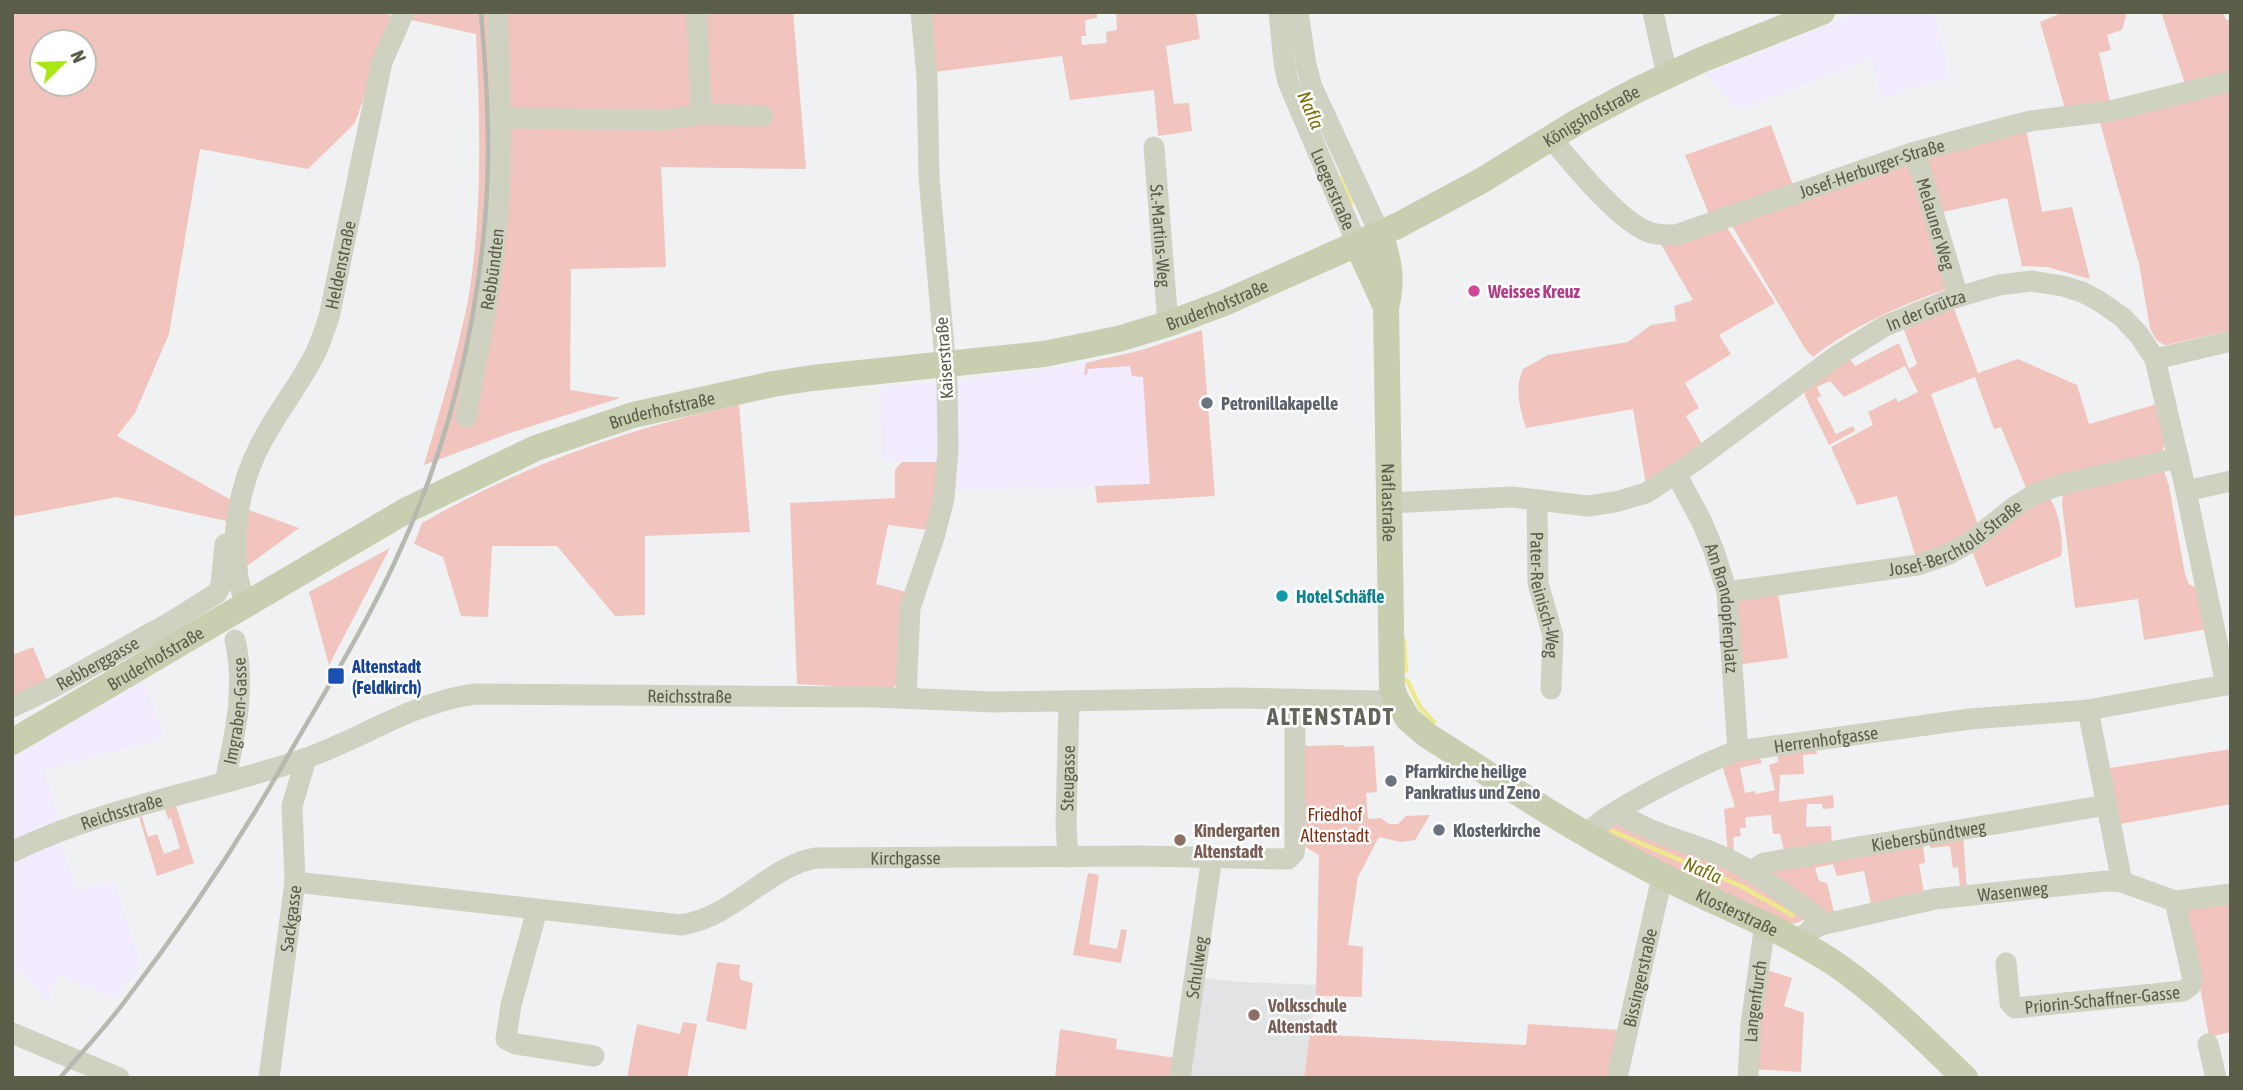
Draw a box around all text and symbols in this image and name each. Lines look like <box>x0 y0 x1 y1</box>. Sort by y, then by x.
north arrow <box>28 28 98 98</box>
text: N <box>66 47 91 66</box>
street label: Königshofstraße <box>1539 80 1643 151</box>
water label: Nafla <box>1293 88 1329 132</box>
street label: Josef-Herburger-Straße <box>1796 134 1947 202</box>
street label: Luegerstraße <box>1307 145 1360 233</box>
street label: Melauner Weg <box>1913 175 1960 273</box>
street label: St.-Martins-Weg <box>1146 183 1176 288</box>
street label: Heldenstraße <box>320 219 359 311</box>
street label: Rebbündten <box>475 228 507 312</box>
street label: Bruderhofstraße <box>1163 274 1271 334</box>
place label: Weisses Kreuz <box>1487 281 1581 302</box>
marker: Weisses Kreuz <box>1466 283 1482 299</box>
street label: In der Grütza <box>1883 285 1968 335</box>
street label: Kaiserstraße <box>931 316 957 400</box>
street label: Bruderhofstraße <box>606 387 717 433</box>
place label: Petronillakapelle <box>1221 393 1338 414</box>
marker: Petronillakapelle <box>1199 395 1215 411</box>
street label: Naflastraße <box>1378 463 1400 542</box>
street label: Josef-Berchtold-Straße <box>1887 495 2025 580</box>
street label: Pater-Reinisch-Weg <box>1527 531 1564 659</box>
street label: Am Brandopferplatz <box>1701 539 1743 674</box>
place label: Hotel Schäfle <box>1296 586 1384 607</box>
marker: Hotel Schäfle <box>1274 588 1290 604</box>
street label: Bruderhofstraße <box>103 621 207 694</box>
street label: Rebberggasse <box>52 632 142 694</box>
place label: Altenstadt (Feldkirch) <box>351 656 422 698</box>
street label: Imgraben-Gasse <box>219 657 250 766</box>
marker: Altenstadt (Feldkirch) <box>326 666 346 686</box>
street label: Reichsstraße <box>647 685 732 706</box>
district label: ALTENSTADT <box>1266 703 1395 730</box>
street label: Herrenhofgasse <box>1772 721 1879 756</box>
street label: Steugasse <box>1056 745 1078 811</box>
place label: Pfarrkirche heilige Pankratius und Zeno <box>1405 761 1541 803</box>
marker: Pfarrkirche heilige Pankratius und Zeno <box>1383 773 1399 789</box>
street label: Reichsstraße <box>78 789 165 834</box>
park label: Friedhof Altenstadt <box>1300 804 1370 846</box>
street label: Kiebersbündtweg <box>1870 815 1987 855</box>
place label: Kindergarten Altenstadt <box>1193 820 1280 862</box>
place label: Klosterkirche <box>1453 820 1541 841</box>
marker: Klosterkirche <box>1431 822 1447 838</box>
marker: Kindergarten Altenstadt <box>1172 832 1188 848</box>
street label: Kirchgasse <box>870 847 941 868</box>
water label: Nafla <box>1681 852 1725 888</box>
street label: Wasenweg <box>1976 877 2049 905</box>
street label: Sackgasse <box>275 884 305 953</box>
street label: Klosterstraße <box>1693 884 1782 940</box>
street label: Bissingerstraße <box>1618 926 1661 1029</box>
street label: Schulweg <box>1181 934 1211 1000</box>
street label: Langenfurch <box>1739 959 1770 1043</box>
street label: Priorin-Schaffner-Gasse <box>2024 981 2181 1017</box>
place label: Volksschule Altenstadt <box>1267 995 1347 1037</box>
marker: Volksschule Altenstadt <box>1246 1007 1262 1023</box>

